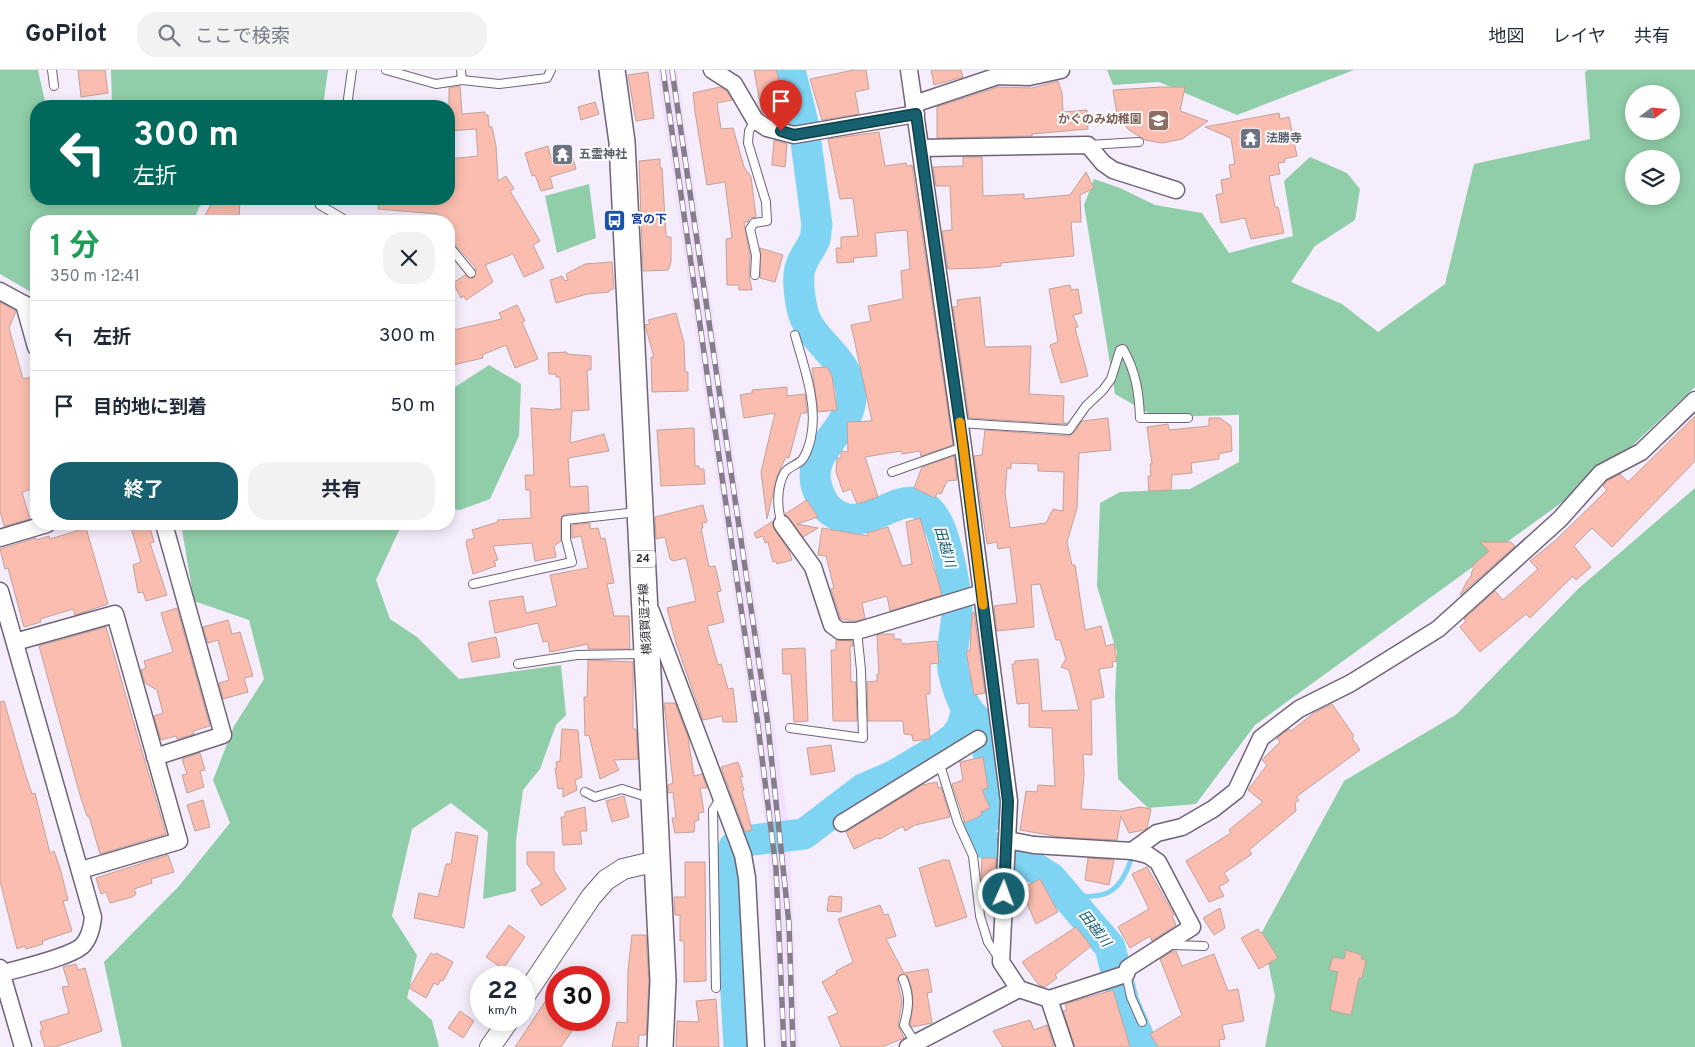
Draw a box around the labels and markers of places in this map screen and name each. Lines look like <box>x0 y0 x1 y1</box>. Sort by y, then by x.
pin <box>760 80 802 131</box>
school or university icon: かぐのみ幼稚園 <box>1146 108 1170 132</box>
place label: かぐのみ幼稚園 <box>1058 112 1142 128</box>
temple icon: 法勝寺 <box>1238 127 1262 151</box>
place label: 法勝寺 <box>1266 131 1302 147</box>
temple icon: 五霊神社 <box>551 143 575 167</box>
place label: 五霊神社 <box>579 147 627 163</box>
bus stop icon: 宮の下 <box>603 208 627 232</box>
place label: 宮の下 <box>631 212 667 228</box>

